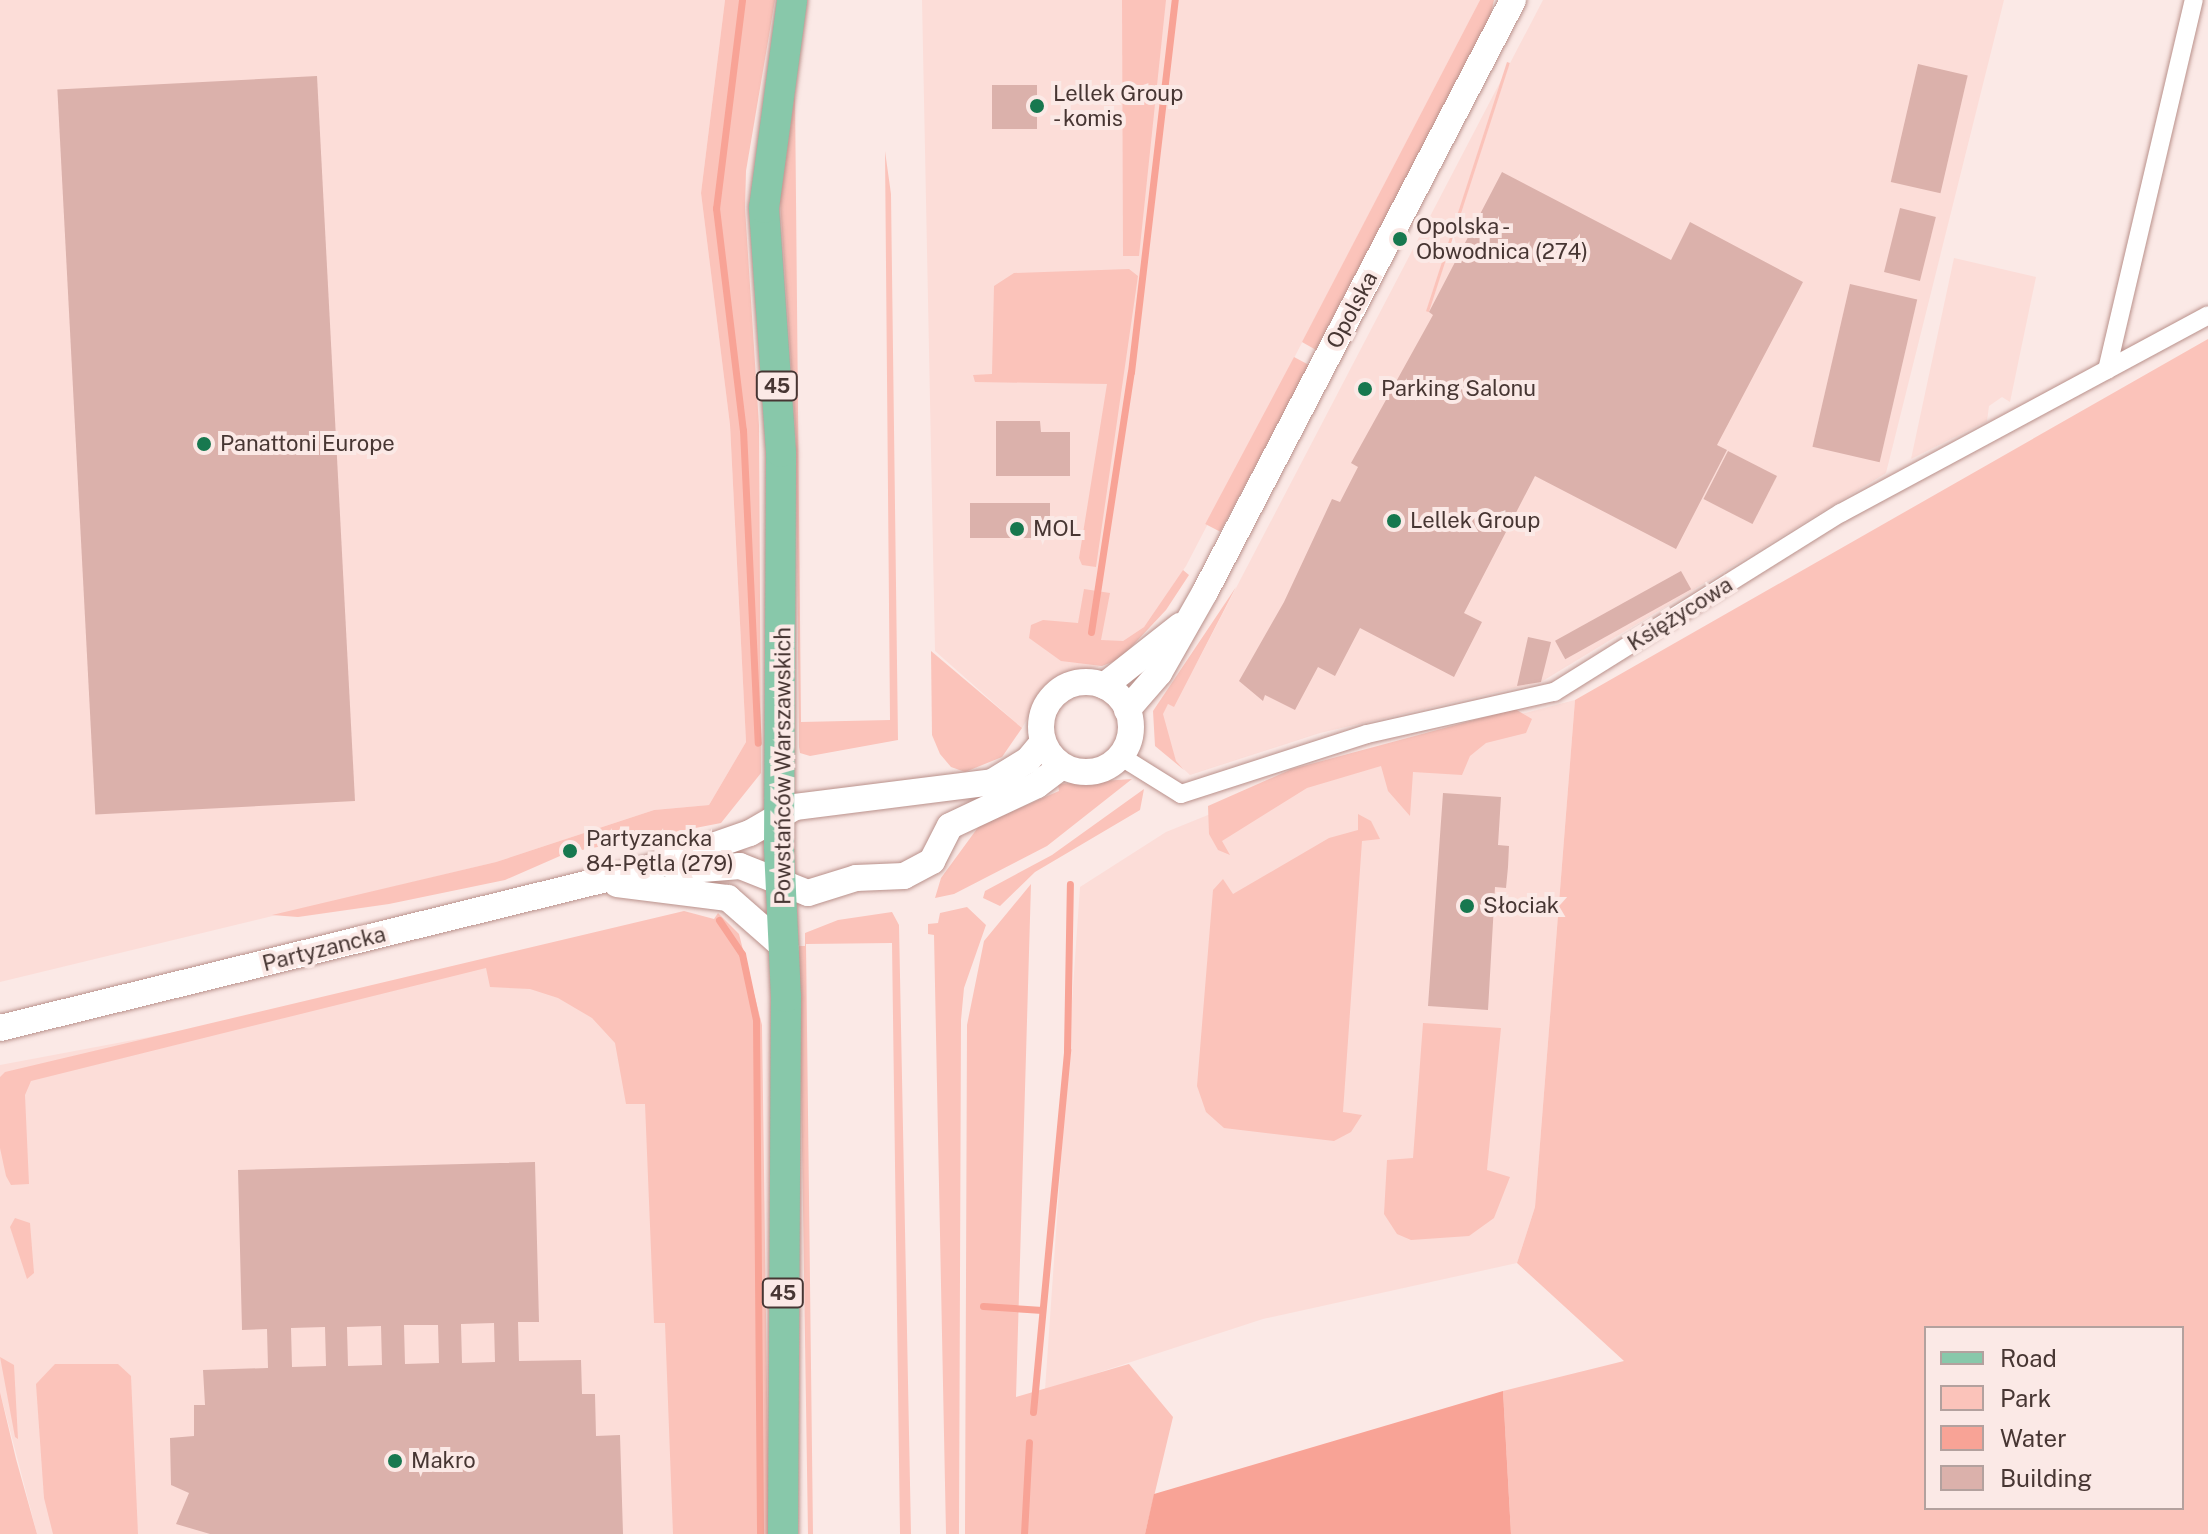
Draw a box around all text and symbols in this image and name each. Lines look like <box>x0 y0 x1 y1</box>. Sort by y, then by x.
place label: Lellek Group - komis <box>1053 80 1183 132</box>
marker: Lellek Group - komis <box>1028 97 1046 115</box>
place label: Opolska - Obwodnica (274) <box>1416 213 1588 264</box>
marker: Opolska - Obwodnica (274) <box>1391 230 1409 248</box>
street label: Opolska <box>1321 267 1383 353</box>
road number: 45 <box>755 370 799 402</box>
place label: Parking Salonu <box>1381 376 1536 402</box>
marker: Parking Salonu <box>1356 380 1374 398</box>
place label: Panattoni Europe <box>220 431 395 457</box>
marker: Panattoni Europe <box>195 435 213 453</box>
place label: Lellek Group <box>1410 508 1540 534</box>
marker: Lellek Group <box>1385 512 1403 530</box>
place label: MOL <box>1033 516 1081 542</box>
marker: MOL <box>1008 520 1026 538</box>
street label: Księżycowa <box>1623 571 1737 657</box>
street label: Powstańców Warszawskich <box>770 627 796 905</box>
place label: Partyzancka 84-Pętla (279) <box>586 825 734 876</box>
marker: Partyzancka 84-Pętla (279) <box>561 842 579 860</box>
place label: Słociak <box>1483 893 1559 919</box>
marker: Słociak <box>1458 897 1476 915</box>
street label: Partyzancka <box>260 921 388 977</box>
road number: 45 <box>761 1277 805 1309</box>
legend <box>1924 1326 2184 1510</box>
text: Road <box>2000 1344 2057 1372</box>
text: Park <box>2000 1384 2051 1412</box>
text: Water <box>2000 1424 2067 1452</box>
place label: Makro <box>411 1448 476 1474</box>
marker: Makro <box>386 1452 404 1470</box>
text: Building <box>2000 1464 2092 1492</box>

